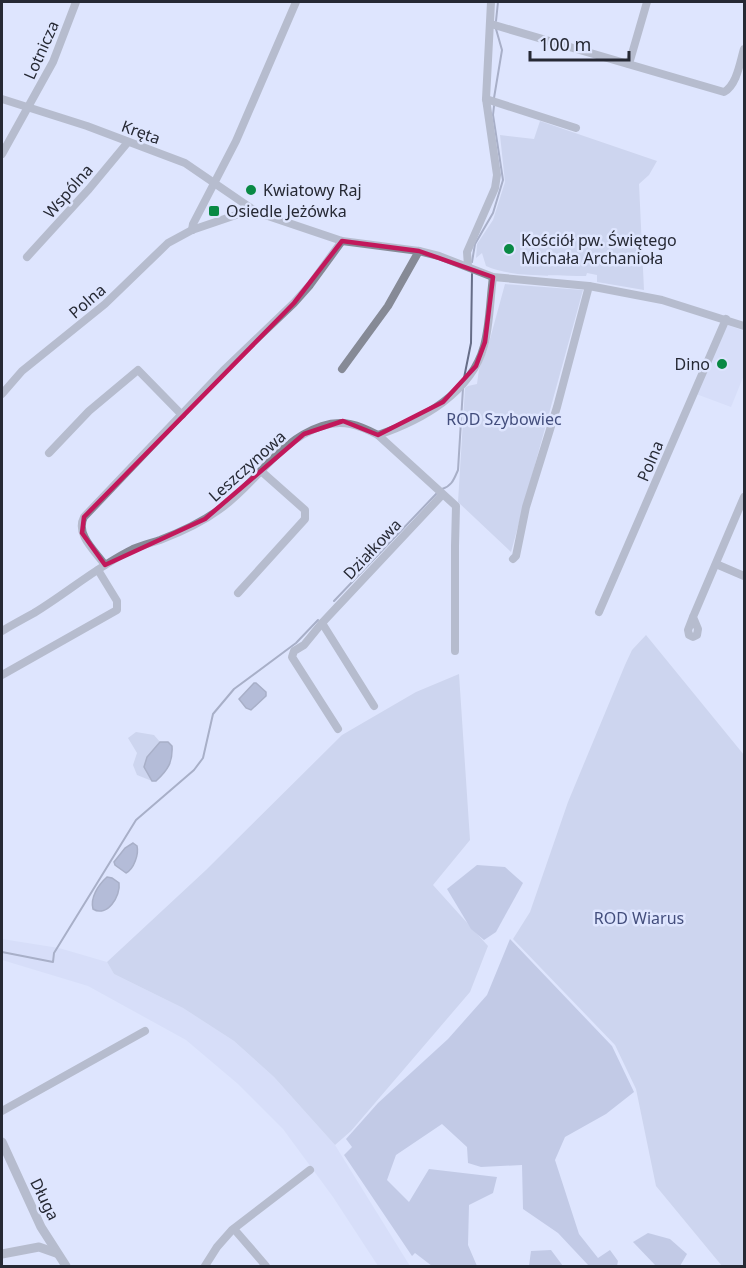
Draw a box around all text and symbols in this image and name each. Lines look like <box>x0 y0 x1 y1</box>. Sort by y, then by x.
street label: Lotnicza <box>18 17 64 83</box>
scale bar <box>530 24 629 62</box>
text: 100 m <box>539 32 591 56</box>
street label: Kręta <box>118 115 164 149</box>
street label: Wspólna <box>38 159 98 223</box>
place label: Kwiatowy Raj <box>263 179 362 201</box>
marker: Kwiatowy Raj <box>244 183 258 197</box>
place label: Osiedle Jeżówka <box>226 200 347 222</box>
marker: Osiedle Jeżówka <box>207 204 221 218</box>
place label: Kościół pw. Świętego Michała Archanioła <box>521 229 677 269</box>
marker: Kościół pw. Świętego Michała Archanioła <box>502 242 516 256</box>
street label: Polna <box>64 279 110 323</box>
place label: Dino <box>675 353 710 375</box>
marker: Dino <box>715 357 729 371</box>
park label: ROD Szybowiec <box>446 408 562 430</box>
street label: Leszczynowa <box>204 425 290 507</box>
street label: Polna <box>632 437 668 485</box>
street label: Działkowa <box>338 514 406 584</box>
park label: ROD Wiarus <box>594 907 684 929</box>
street label: Długa <box>25 1174 65 1224</box>

